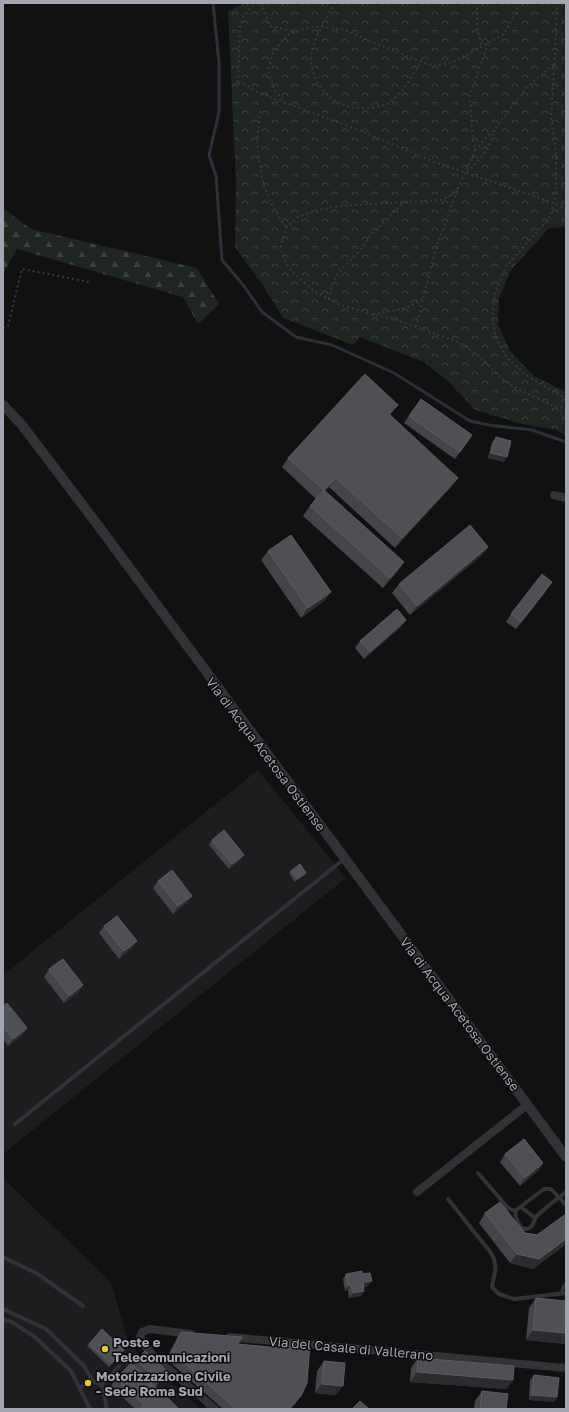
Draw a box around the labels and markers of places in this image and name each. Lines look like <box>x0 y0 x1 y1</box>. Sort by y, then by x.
place label: Poste e Telecomunicazioni <box>113 1334 230 1365</box>
marker: Poste e Telecomunicazioni <box>100 1344 110 1354</box>
place label: Motorizzazione Civile - Sede Roma Sud <box>96 1368 231 1399</box>
marker: Motorizzazione Civile - Sede Roma Sud <box>83 1378 93 1388</box>

